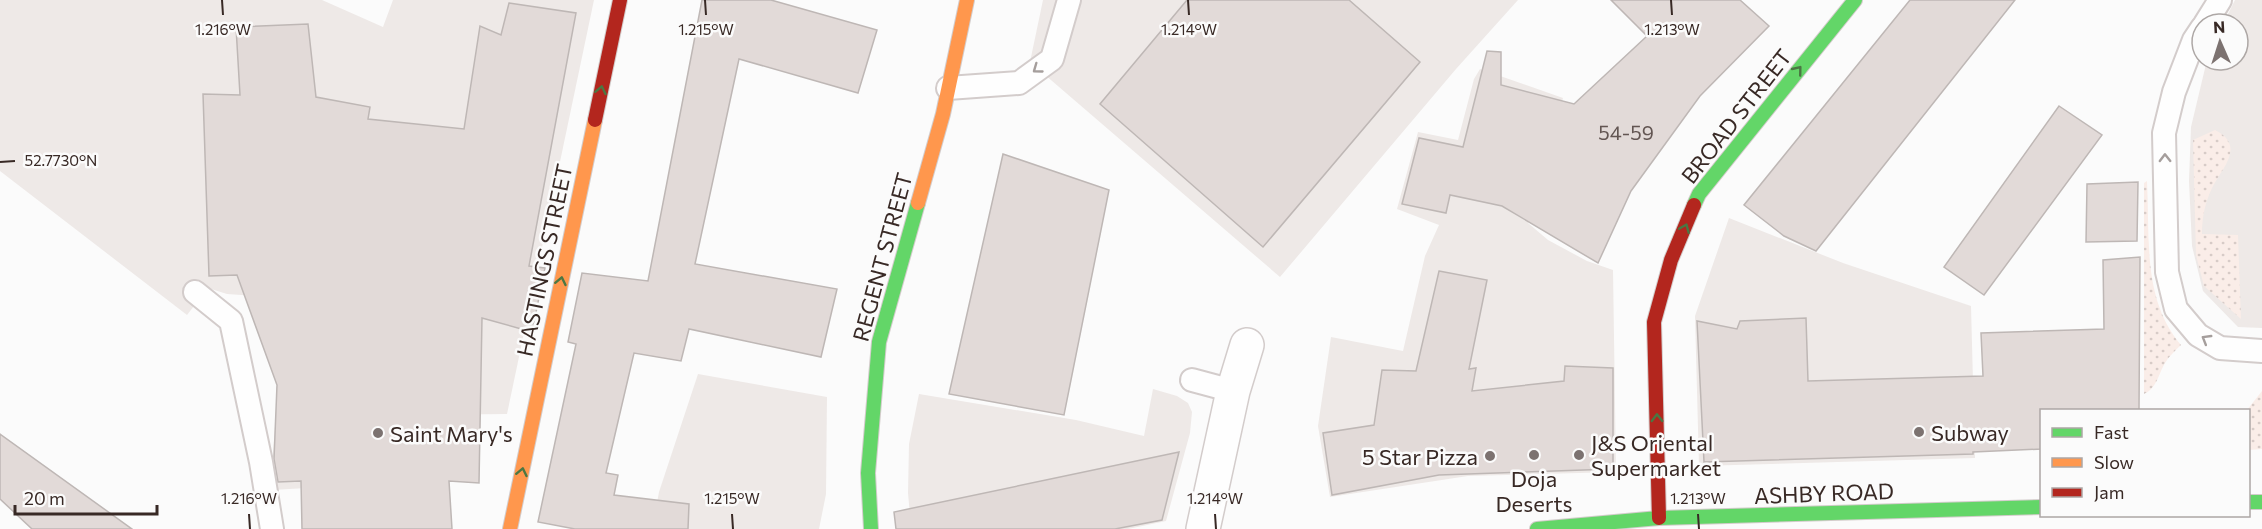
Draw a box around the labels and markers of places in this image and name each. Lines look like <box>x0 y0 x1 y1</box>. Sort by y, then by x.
place label: Subway <box>1931 419 2009 446</box>
place label: Saint Mary's <box>390 420 513 447</box>
marker: Subway <box>1912 425 1926 439</box>
marker: Saint Mary's <box>371 426 385 440</box>
place label: J&S Oriental Supermarket <box>1591 429 1721 481</box>
place label: 5 Star Pizza <box>1362 443 1478 470</box>
marker: Doja Deserts <box>1527 448 1541 462</box>
marker: J&S Oriental Supermarket <box>1572 448 1586 462</box>
marker: 5 Star Pizza <box>1483 449 1497 463</box>
place label: Doja Deserts <box>1495 465 1573 517</box>

